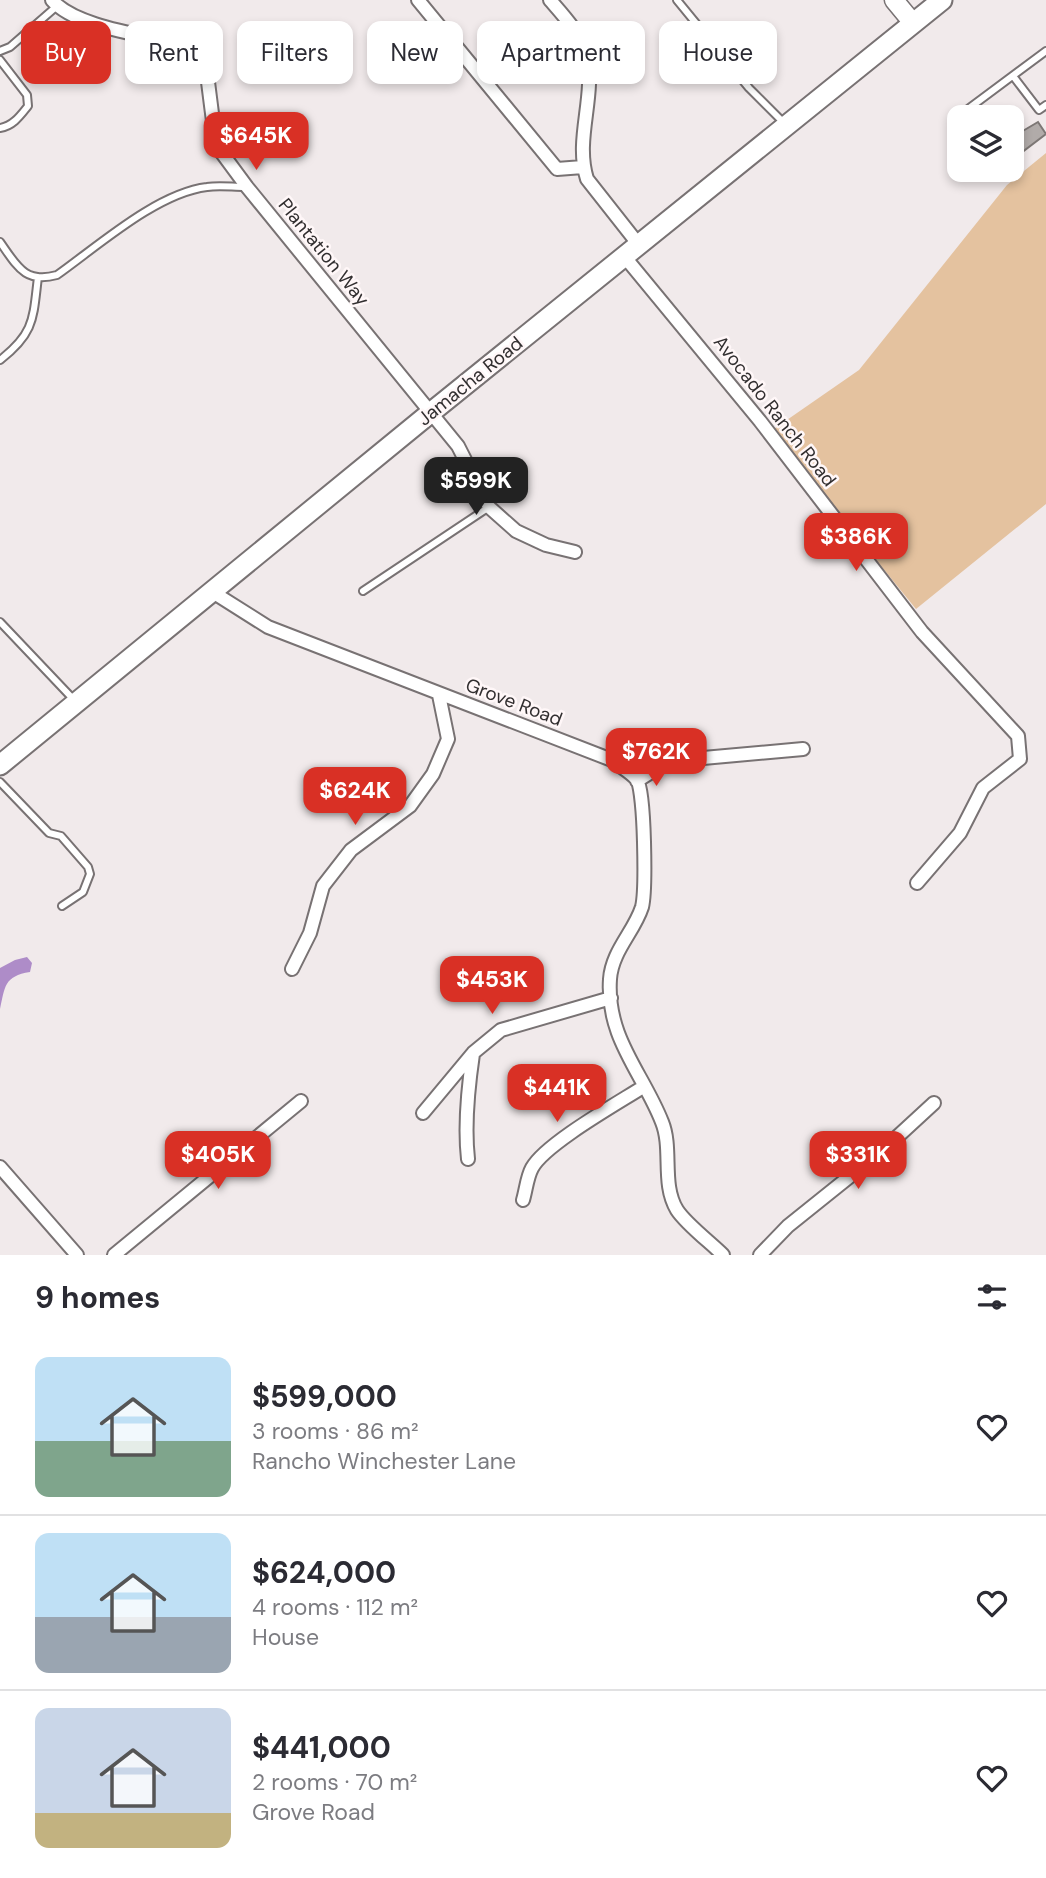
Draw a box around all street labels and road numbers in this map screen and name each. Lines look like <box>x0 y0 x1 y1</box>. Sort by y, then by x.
street label: Plantation Way <box>273 193 375 311</box>
street label: Avocado Ranch Road <box>708 330 842 492</box>
street label: Jamacha Road <box>412 331 528 431</box>
street label: Grove Road <box>462 672 566 732</box>

